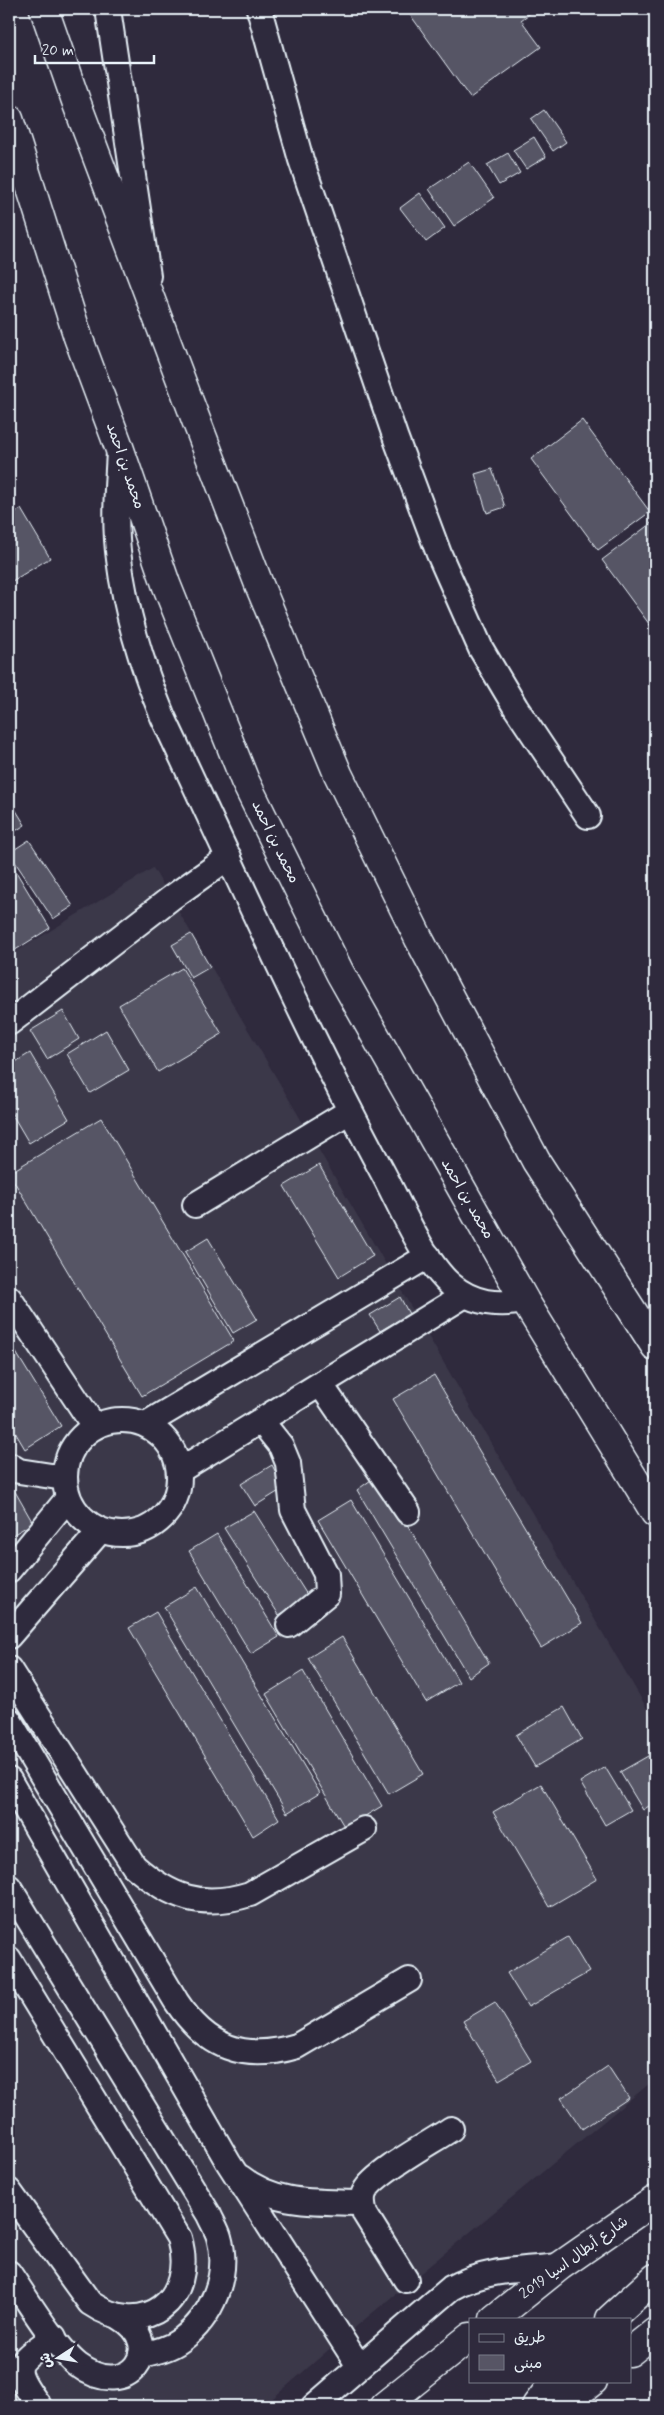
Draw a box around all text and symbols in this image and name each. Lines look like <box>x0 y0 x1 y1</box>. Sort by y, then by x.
scale bar <box>35 32 154 64</box>
text: 20 m <box>42 41 74 61</box>
street label: محمد بن احمد <box>101 420 149 512</box>
street label: محمد بن احمد <box>246 797 304 887</box>
street label: محمد بن احمد <box>436 1155 498 1243</box>
street label: شارع أبطال اسيا 2019 <box>516 2212 632 2304</box>
legend <box>469 2318 632 2382</box>
text: طريق <box>514 2328 546 2348</box>
north arrow <box>32 2332 82 2382</box>
text: ش <box>36 2351 57 2370</box>
text: مبنى <box>514 2354 542 2374</box>

